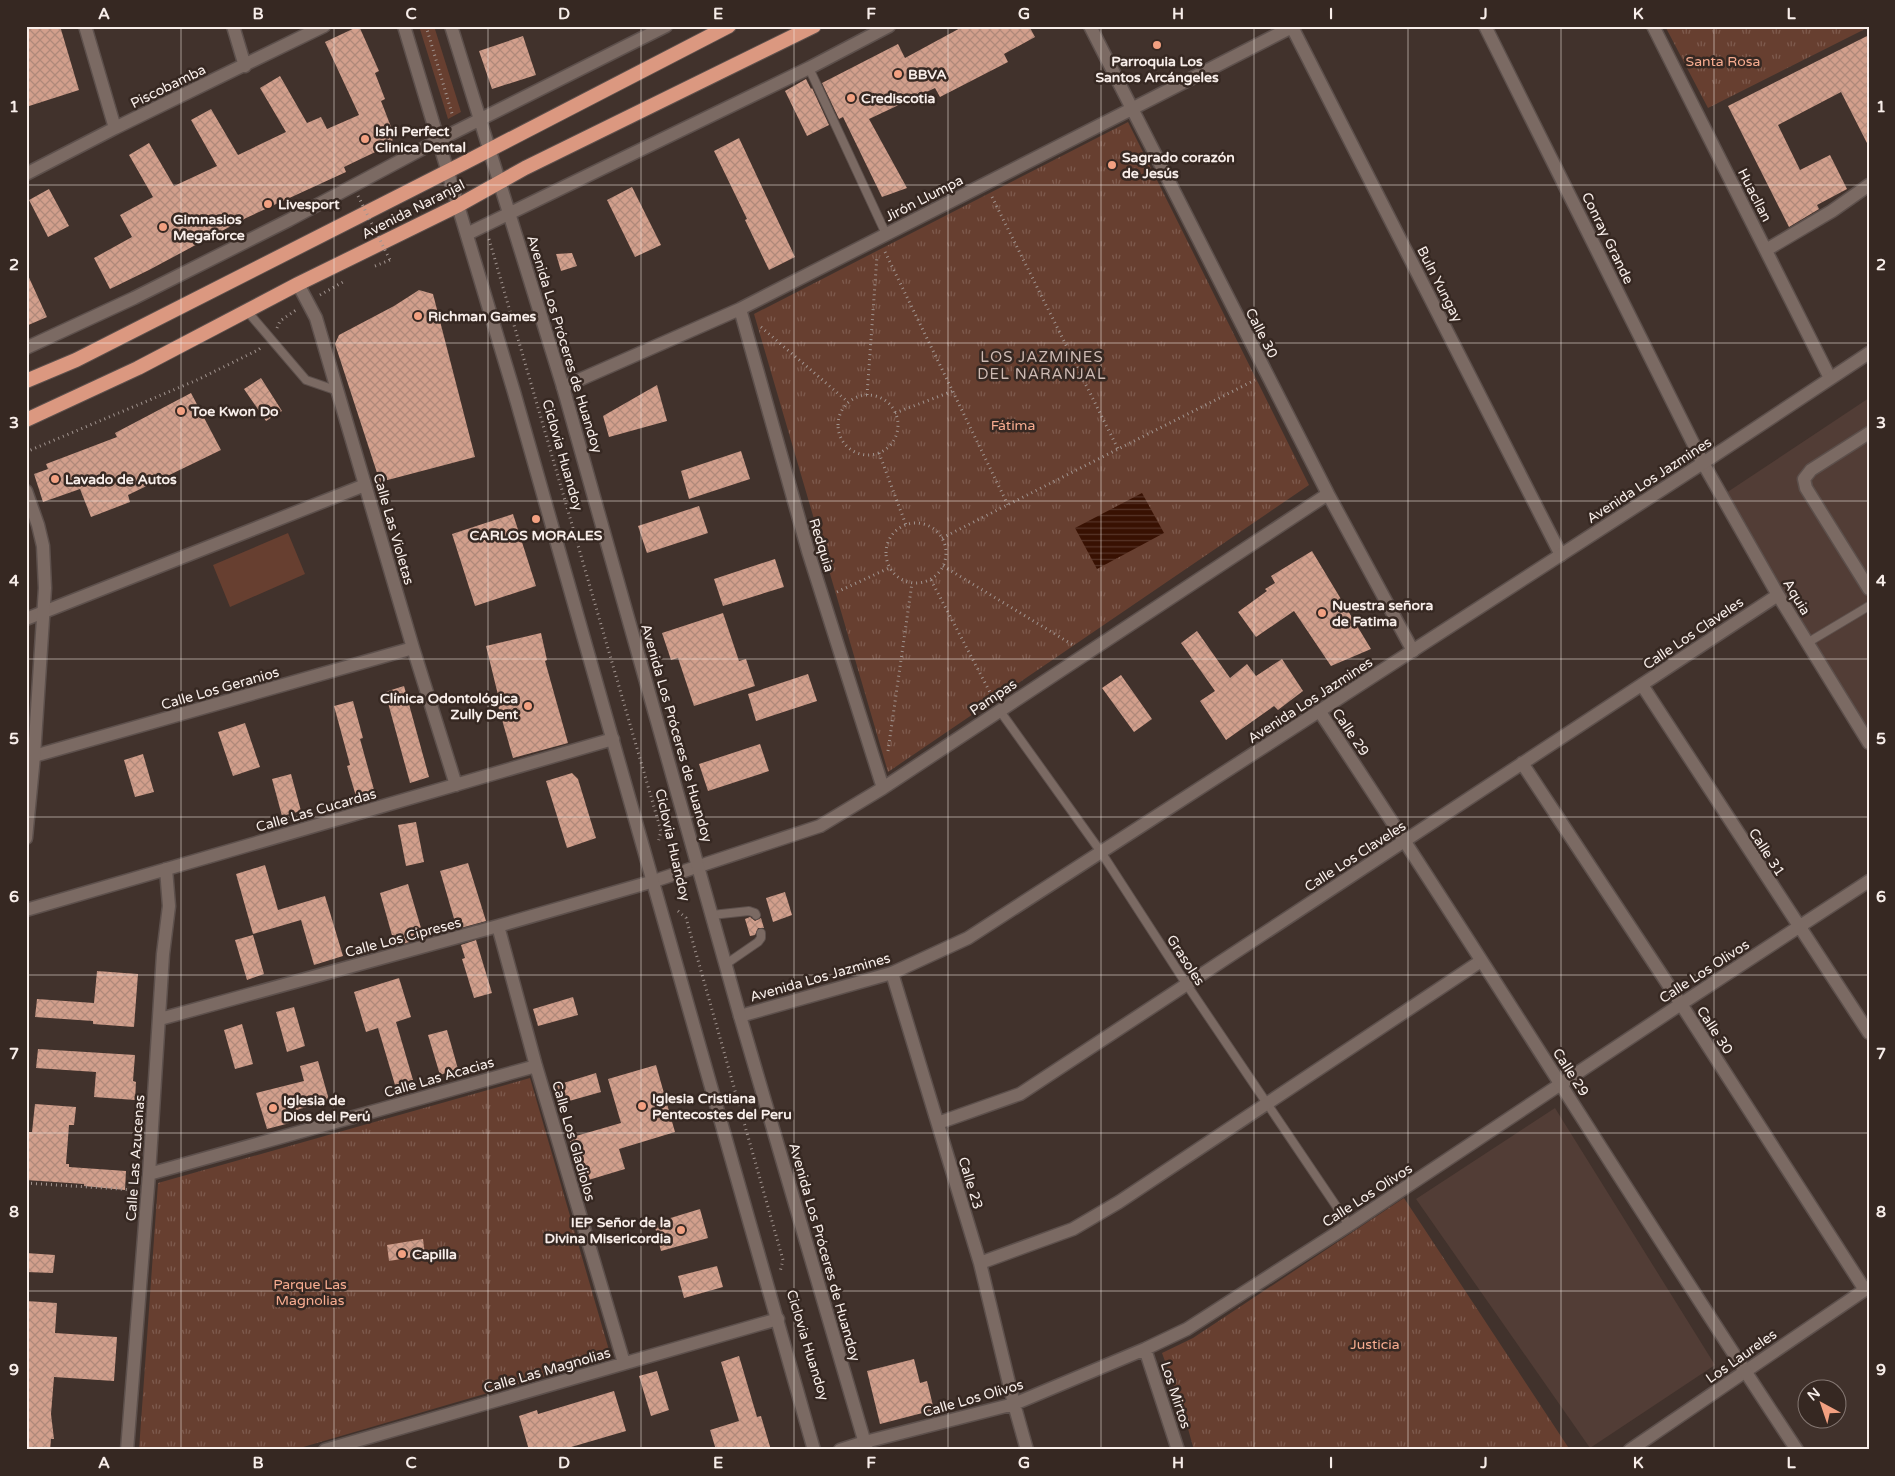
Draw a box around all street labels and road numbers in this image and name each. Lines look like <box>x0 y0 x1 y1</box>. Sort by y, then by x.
street label: Piscobamba <box>128 61 209 112</box>
street label: Huacllan <box>1734 166 1775 225</box>
street label: Jirón Llumpa <box>882 171 966 225</box>
street label: Avenida Naranjal <box>359 176 468 243</box>
street label: Conray Grande <box>1578 190 1637 287</box>
street label: Avenida Los Próceres de Huandoy <box>523 233 606 455</box>
street label: Buln Yungay <box>1413 243 1466 325</box>
street label: Calle 30 <box>1242 305 1281 361</box>
street label: Ciclovia Huandoy <box>538 397 587 513</box>
street label: Avenida Los Jazmines <box>1584 434 1715 527</box>
street label: Calle Las Violetas <box>369 471 418 587</box>
street label: Redquia <box>805 516 838 574</box>
street label: Aquia <box>1779 576 1814 618</box>
street label: Calle Los Claveles <box>1640 593 1747 673</box>
street label: Avenida Los Próceres de Huandoy <box>637 622 716 845</box>
street label: Avenida Los Jazmines <box>1245 654 1376 747</box>
street label: Calle Los Geranios <box>159 663 281 713</box>
street label: Pampas <box>966 675 1020 719</box>
street label: Calle 29 <box>1329 705 1373 759</box>
street label: Calle Las Cucardas <box>254 785 379 836</box>
street label: Ciclovia Huandoy <box>651 787 694 904</box>
street label: Calle Los Claveles <box>1301 817 1409 896</box>
street label: Calle 31 <box>1745 825 1788 879</box>
street label: Calle Los Cipreses <box>343 914 463 961</box>
street label: Grasoles <box>1163 932 1208 989</box>
street label: Calle Los Olivos <box>1656 936 1753 1007</box>
street label: Avenida Los Jazmines <box>748 949 893 1006</box>
street label: Calle 30 <box>1693 1003 1736 1058</box>
street label: Calle 29 <box>1549 1045 1592 1099</box>
street label: Calle Las Acacias <box>382 1054 496 1101</box>
street label: Calle Los Gladiolos <box>548 1079 599 1204</box>
street label: Calle Las Azucenas <box>123 1094 148 1222</box>
street label: Avenida Los Próceres de Huandoy <box>785 1141 864 1364</box>
street label: Calle 23 <box>955 1155 987 1211</box>
street label: Calle Los Olivos <box>1319 1160 1416 1231</box>
street label: Ciclovia Huandoy <box>783 1288 833 1403</box>
street label: Los Laureles <box>1703 1326 1780 1387</box>
street label: Calle Las Magnolias <box>482 1344 613 1397</box>
street label: Los Mirtos <box>1157 1359 1194 1431</box>
street label: Calle Los Olivos <box>921 1376 1026 1421</box>

